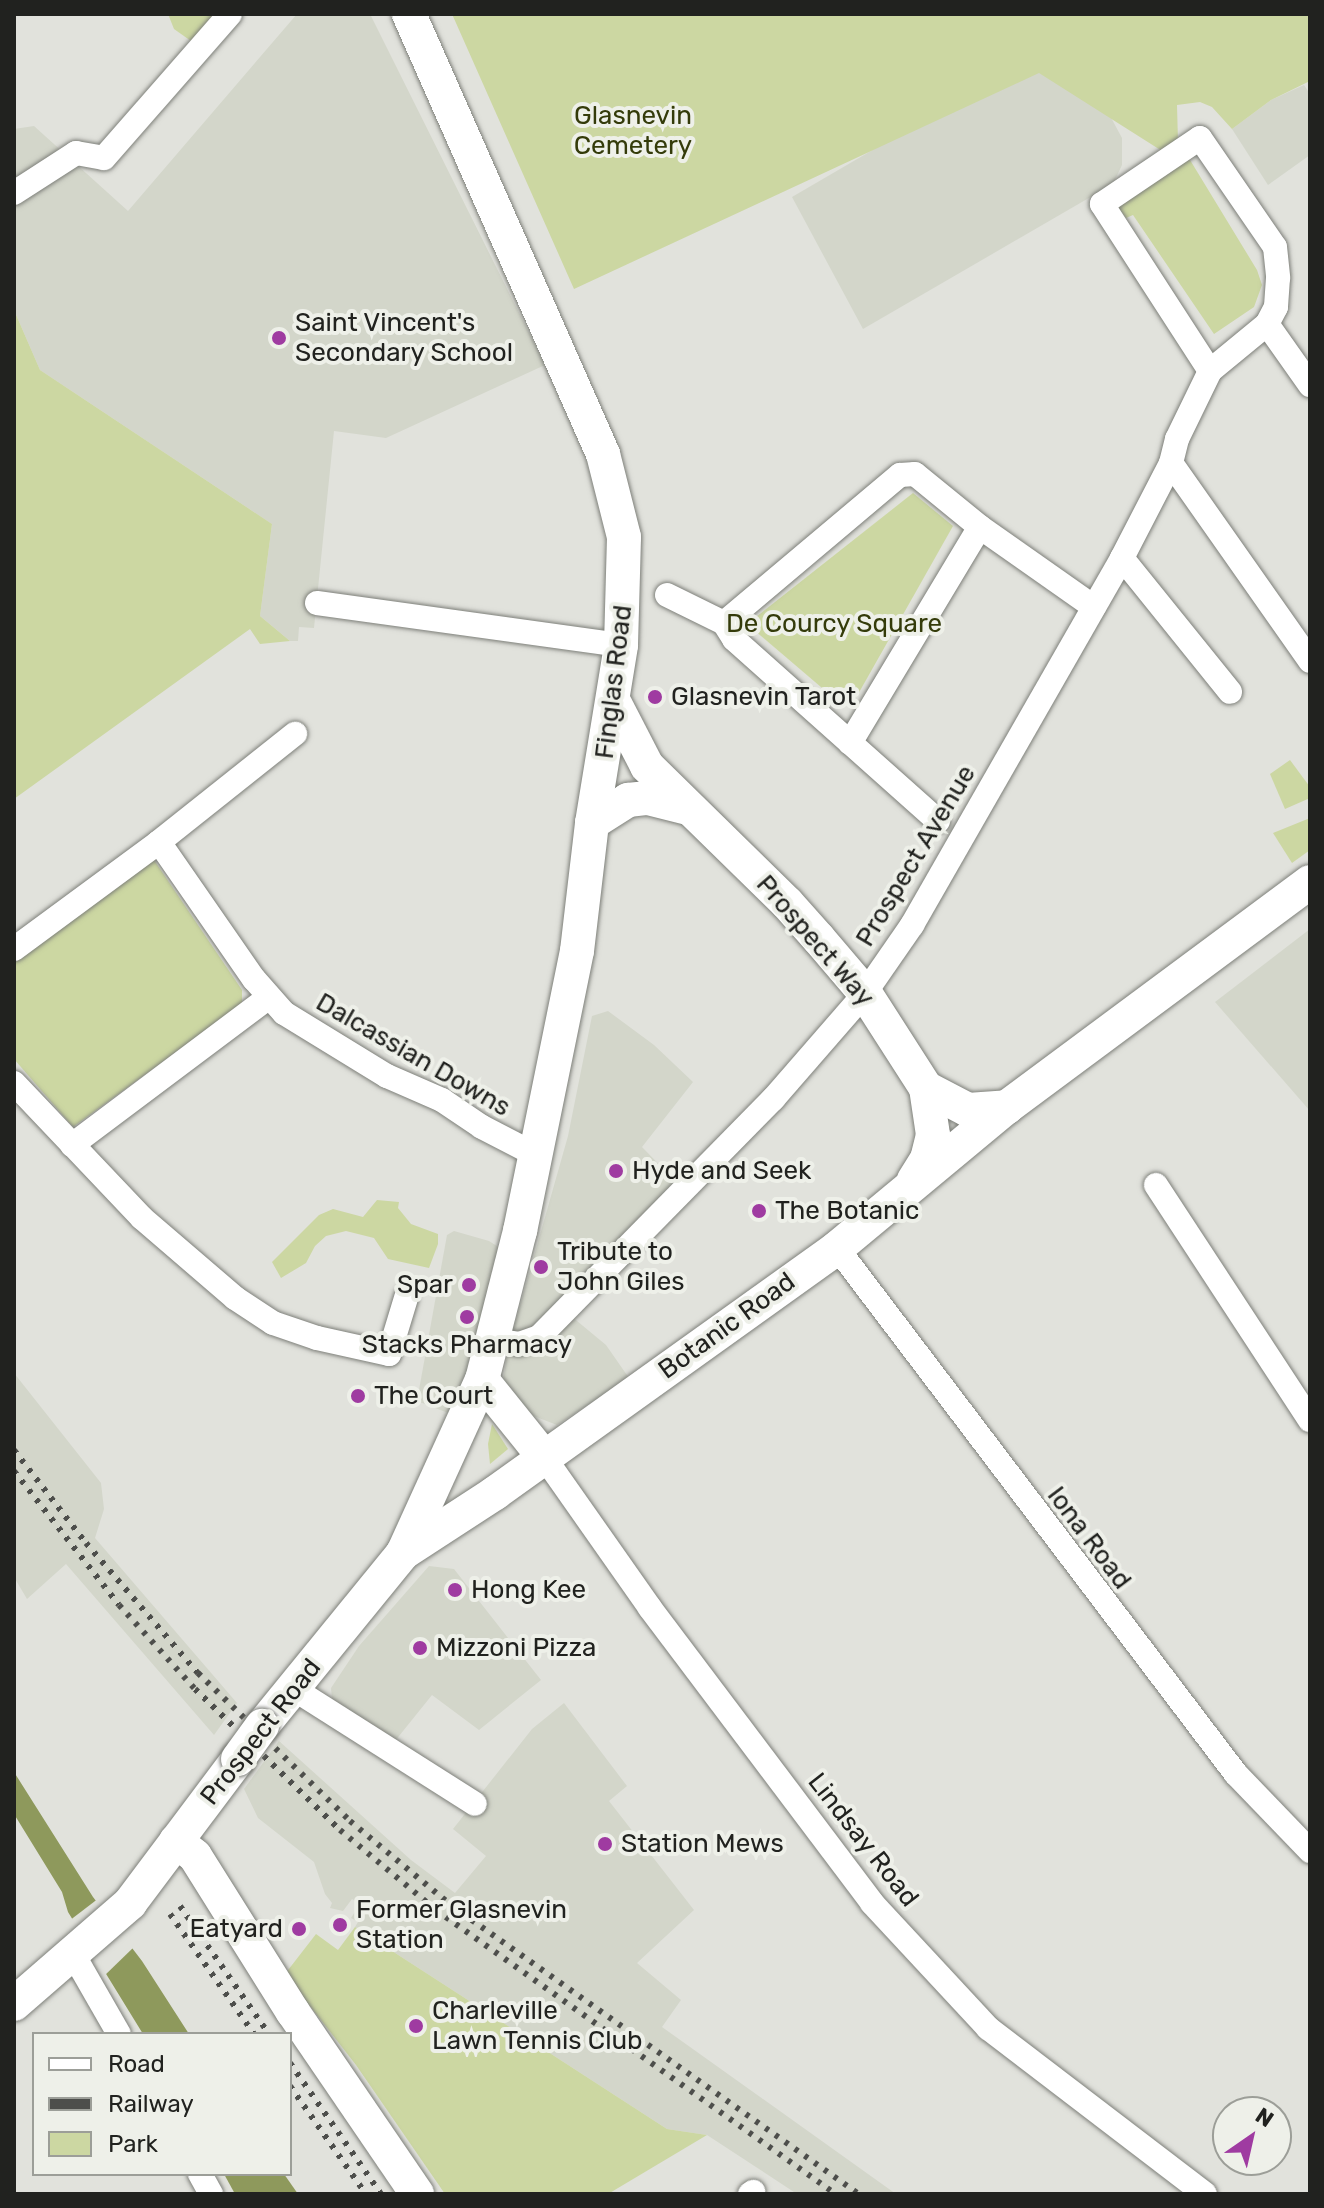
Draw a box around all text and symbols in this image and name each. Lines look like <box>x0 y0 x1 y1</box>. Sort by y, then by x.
park label: Glasnevin Cemetery <box>574 100 692 162</box>
place label: Saint Vincent's Secondary School <box>295 307 514 368</box>
marker: Saint Vincent's Secondary School <box>270 329 288 347</box>
street label: Finglas Road <box>589 603 639 761</box>
park label: De Courcy Square <box>726 608 942 640</box>
place label: Glasnevin Tarot <box>671 681 857 713</box>
marker: Glasnevin Tarot <box>646 688 664 706</box>
street label: Prospect Avenue <box>849 759 983 953</box>
street label: Prospect Way <box>749 869 881 1013</box>
street label: Dalcassian Downs <box>310 987 516 1123</box>
place label: Hyde and Seek <box>632 1155 812 1187</box>
marker: Hyde and Seek <box>607 1162 625 1180</box>
place label: The Botanic <box>775 1195 919 1227</box>
marker: The Botanic <box>750 1202 768 1220</box>
place label: Tribute to John Giles <box>557 1236 685 1298</box>
marker: Tribute to John Giles <box>532 1258 550 1276</box>
street label: Botanic Road <box>653 1266 801 1386</box>
place label: Spar <box>397 1269 453 1301</box>
marker: Spar <box>460 1276 478 1294</box>
marker: Stacks Pharmacy <box>458 1308 476 1326</box>
place label: Stacks Pharmacy <box>362 1329 572 1361</box>
place label: The Court <box>374 1380 493 1412</box>
marker: The Court <box>349 1387 367 1405</box>
street label: Iona Road <box>1040 1481 1138 1595</box>
place label: Hong Kee <box>471 1574 586 1606</box>
marker: Hong Kee <box>446 1581 464 1599</box>
place label: Mizzoni Pizza <box>436 1632 596 1664</box>
marker: Mizzoni Pizza <box>411 1639 429 1657</box>
street label: Prospect Road <box>194 1653 328 1811</box>
street label: Lindsay Road <box>801 1767 925 1913</box>
place label: Station Mews <box>621 1828 784 1860</box>
marker: Station Mews <box>596 1835 614 1853</box>
place label: Former Glasnevin Station <box>356 1894 568 1956</box>
place label: Eatyard <box>190 1913 283 1945</box>
marker: Former Glasnevin Station <box>331 1916 349 1934</box>
marker: Eatyard <box>290 1920 308 1938</box>
place label: Charleville Lawn Tennis Club <box>432 1995 643 2056</box>
marker: Charleville Lawn Tennis Club <box>407 2017 425 2035</box>
legend <box>32 2032 292 2176</box>
text: Road <box>108 2050 165 2078</box>
text: Railway <box>108 2090 194 2118</box>
north arrow <box>1212 2096 1292 2176</box>
text: N <box>1250 2102 1279 2133</box>
text: Park <box>108 2130 158 2158</box>

